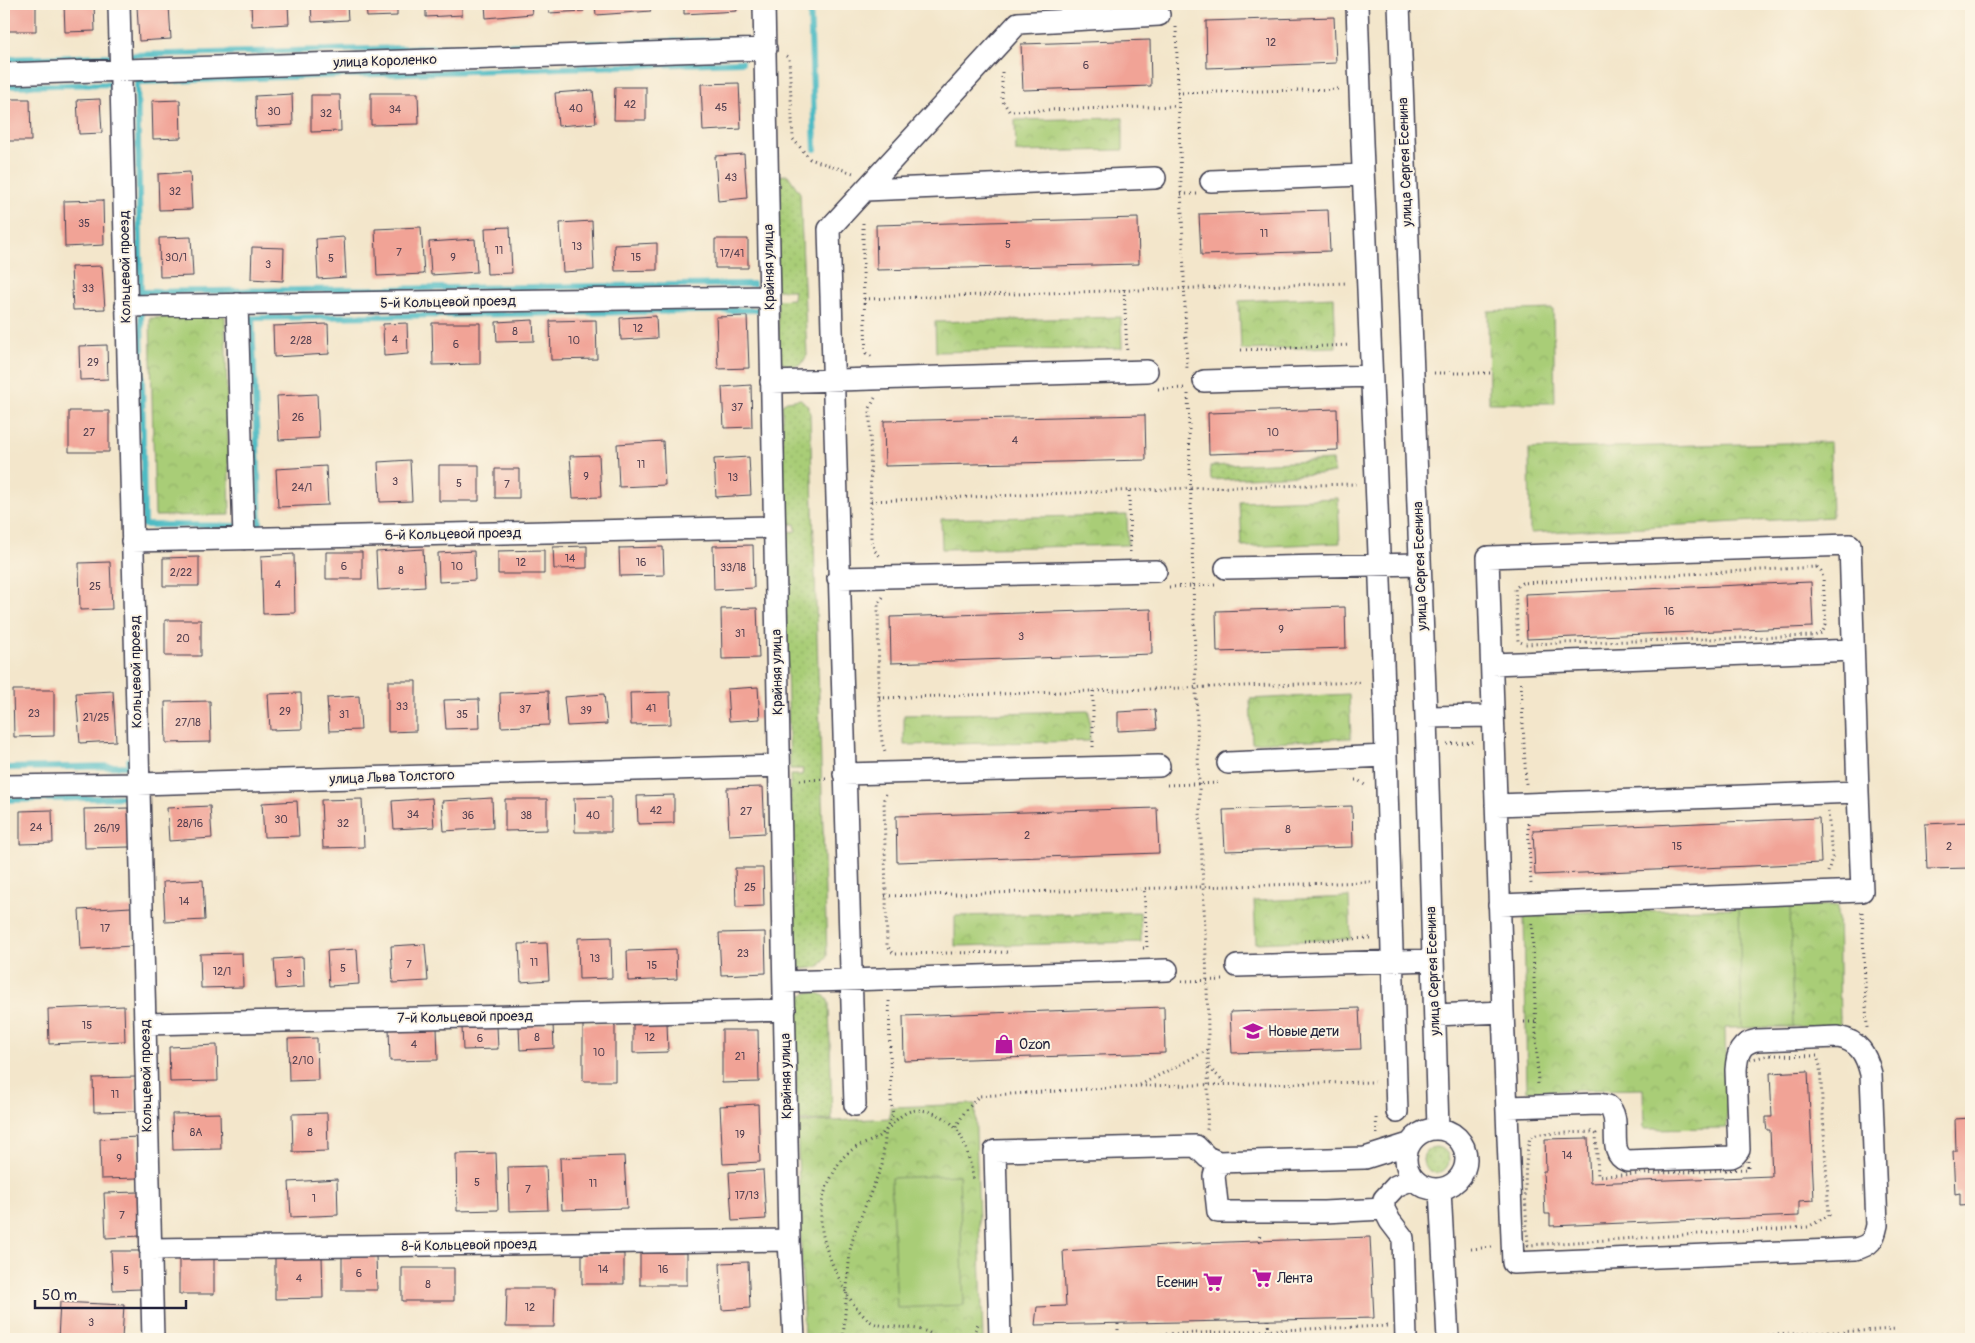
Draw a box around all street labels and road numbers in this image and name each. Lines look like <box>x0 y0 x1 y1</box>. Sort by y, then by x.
street label: улица Короленко <box>332 51 438 71</box>
street label: улица Сергея Есенина <box>1394 97 1416 228</box>
street label: Кольцевой проезд <box>116 210 134 323</box>
street label: Крайняя улица <box>760 224 778 310</box>
street label: 5-й Кольцевой проезд <box>380 292 517 312</box>
street label: улица Сергея Есенина <box>1409 501 1431 632</box>
street label: 6-й Кольцевой проезд <box>385 524 522 544</box>
street label: Кольцевой проезд <box>127 615 145 728</box>
street label: Крайняя улица <box>768 629 786 715</box>
street label: улица Льва Толстого <box>328 766 455 788</box>
street label: улица Сергея Есенина <box>1422 906 1444 1037</box>
street label: 7-й Кольцевой проезд <box>397 1007 534 1027</box>
street label: Кольцевой проезд <box>137 1019 155 1132</box>
street label: Крайняя улица <box>777 1033 795 1119</box>
street label: 8-й Кольцевой проезд <box>401 1235 537 1255</box>

